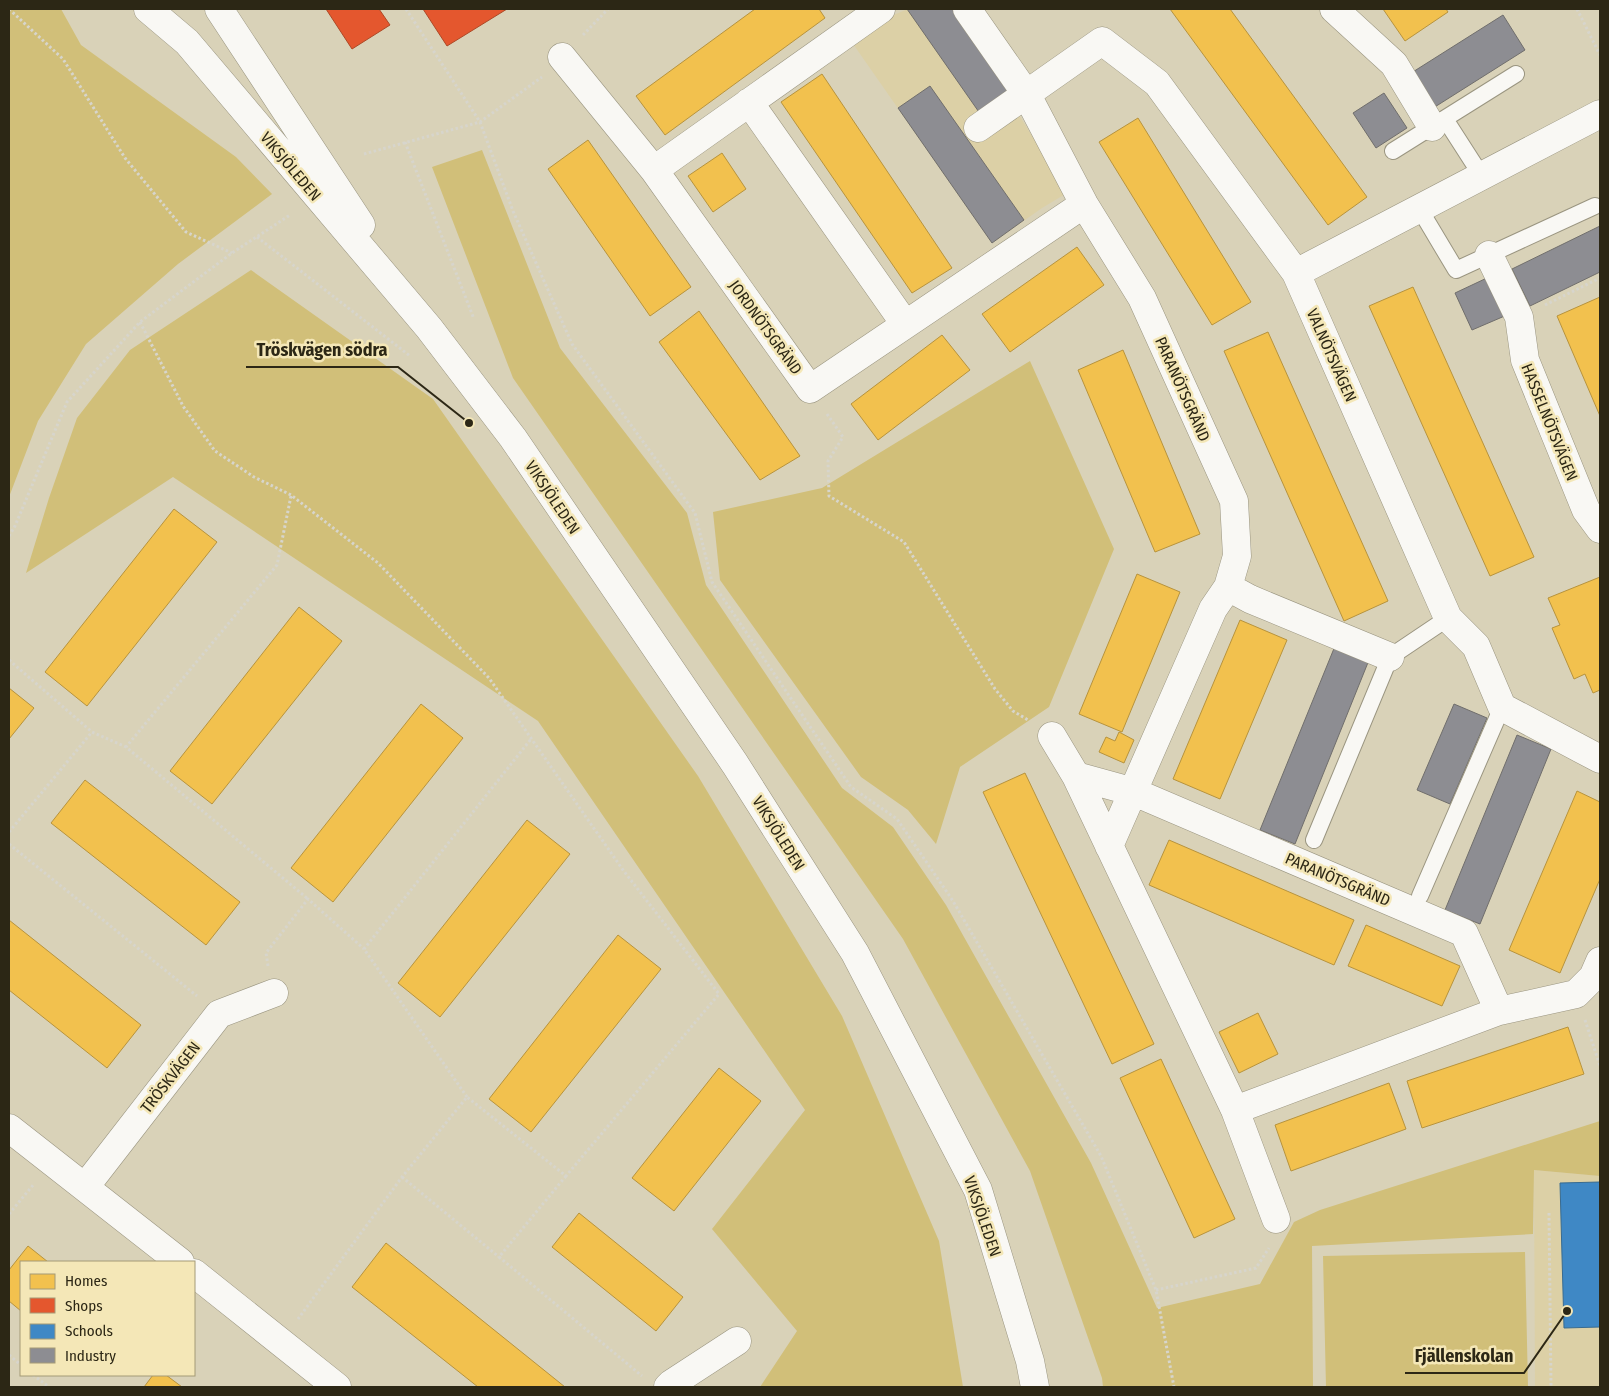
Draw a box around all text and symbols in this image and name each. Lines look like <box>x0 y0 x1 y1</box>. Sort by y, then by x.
street label: VIKSJÖLEDEN <box>256 128 325 205</box>
street label: JORDNÖTSGRÄND <box>725 276 806 378</box>
street label: VALNÖTSVÄGEN <box>1303 306 1361 405</box>
callout: Tröskvägen södra <box>246 334 398 367</box>
street label: PARANÖTSGRÄND <box>1151 334 1214 444</box>
text: Tröskvägen södra <box>256 339 388 361</box>
street label: HASSELNÖTSVÄGEN <box>1517 361 1582 484</box>
street label: VIKSJÖLEDEN <box>521 457 584 537</box>
street label: VIKSJÖLEDEN <box>748 793 809 874</box>
street label: PARANÖTSGRÄND <box>1282 849 1393 910</box>
street label: TRÖSKVÄGEN <box>137 1038 204 1117</box>
street label: VIKSJÖLEDEN <box>960 1173 1005 1259</box>
legend <box>20 1261 195 1376</box>
text: Homes <box>65 1272 107 1290</box>
text: Shops <box>65 1297 103 1315</box>
text: Schools <box>65 1322 113 1340</box>
callout: Fjällenskolan <box>1405 1340 1524 1373</box>
text: Fjällenskolan <box>1415 1345 1513 1367</box>
text: Industry <box>65 1347 116 1365</box>

